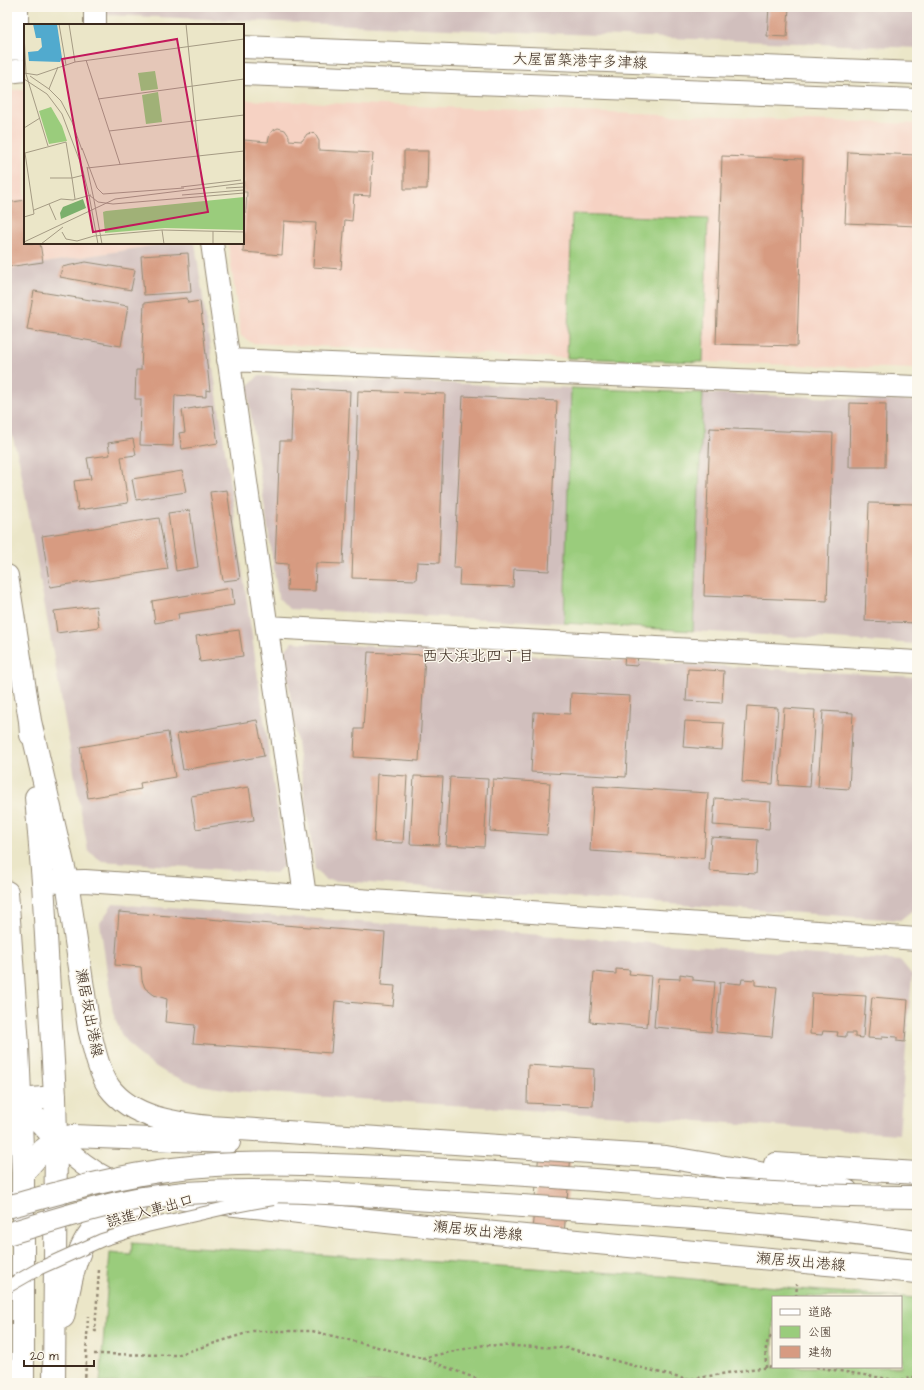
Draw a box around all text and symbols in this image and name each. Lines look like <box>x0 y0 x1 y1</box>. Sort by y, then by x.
inset map <box>24 24 244 244</box>
street label: 大屋冨築港宇多津線 <box>512 48 648 74</box>
district label: 西大浜北四丁目 <box>422 645 534 667</box>
street label: 瀬居坂出港線 <box>70 967 108 1059</box>
street label: 誤進入車出口 <box>104 1189 196 1233</box>
street label: 瀬居坂出港線 <box>432 1216 524 1246</box>
street label: 瀬居坂出港線 <box>755 1248 847 1276</box>
legend <box>772 1296 902 1368</box>
text: 道路 <box>808 1304 832 1321</box>
text: 公園 <box>808 1324 832 1341</box>
scale bar <box>24 1342 94 1368</box>
text: 建物 <box>808 1344 832 1361</box>
text: 20 m <box>30 1348 59 1365</box>

